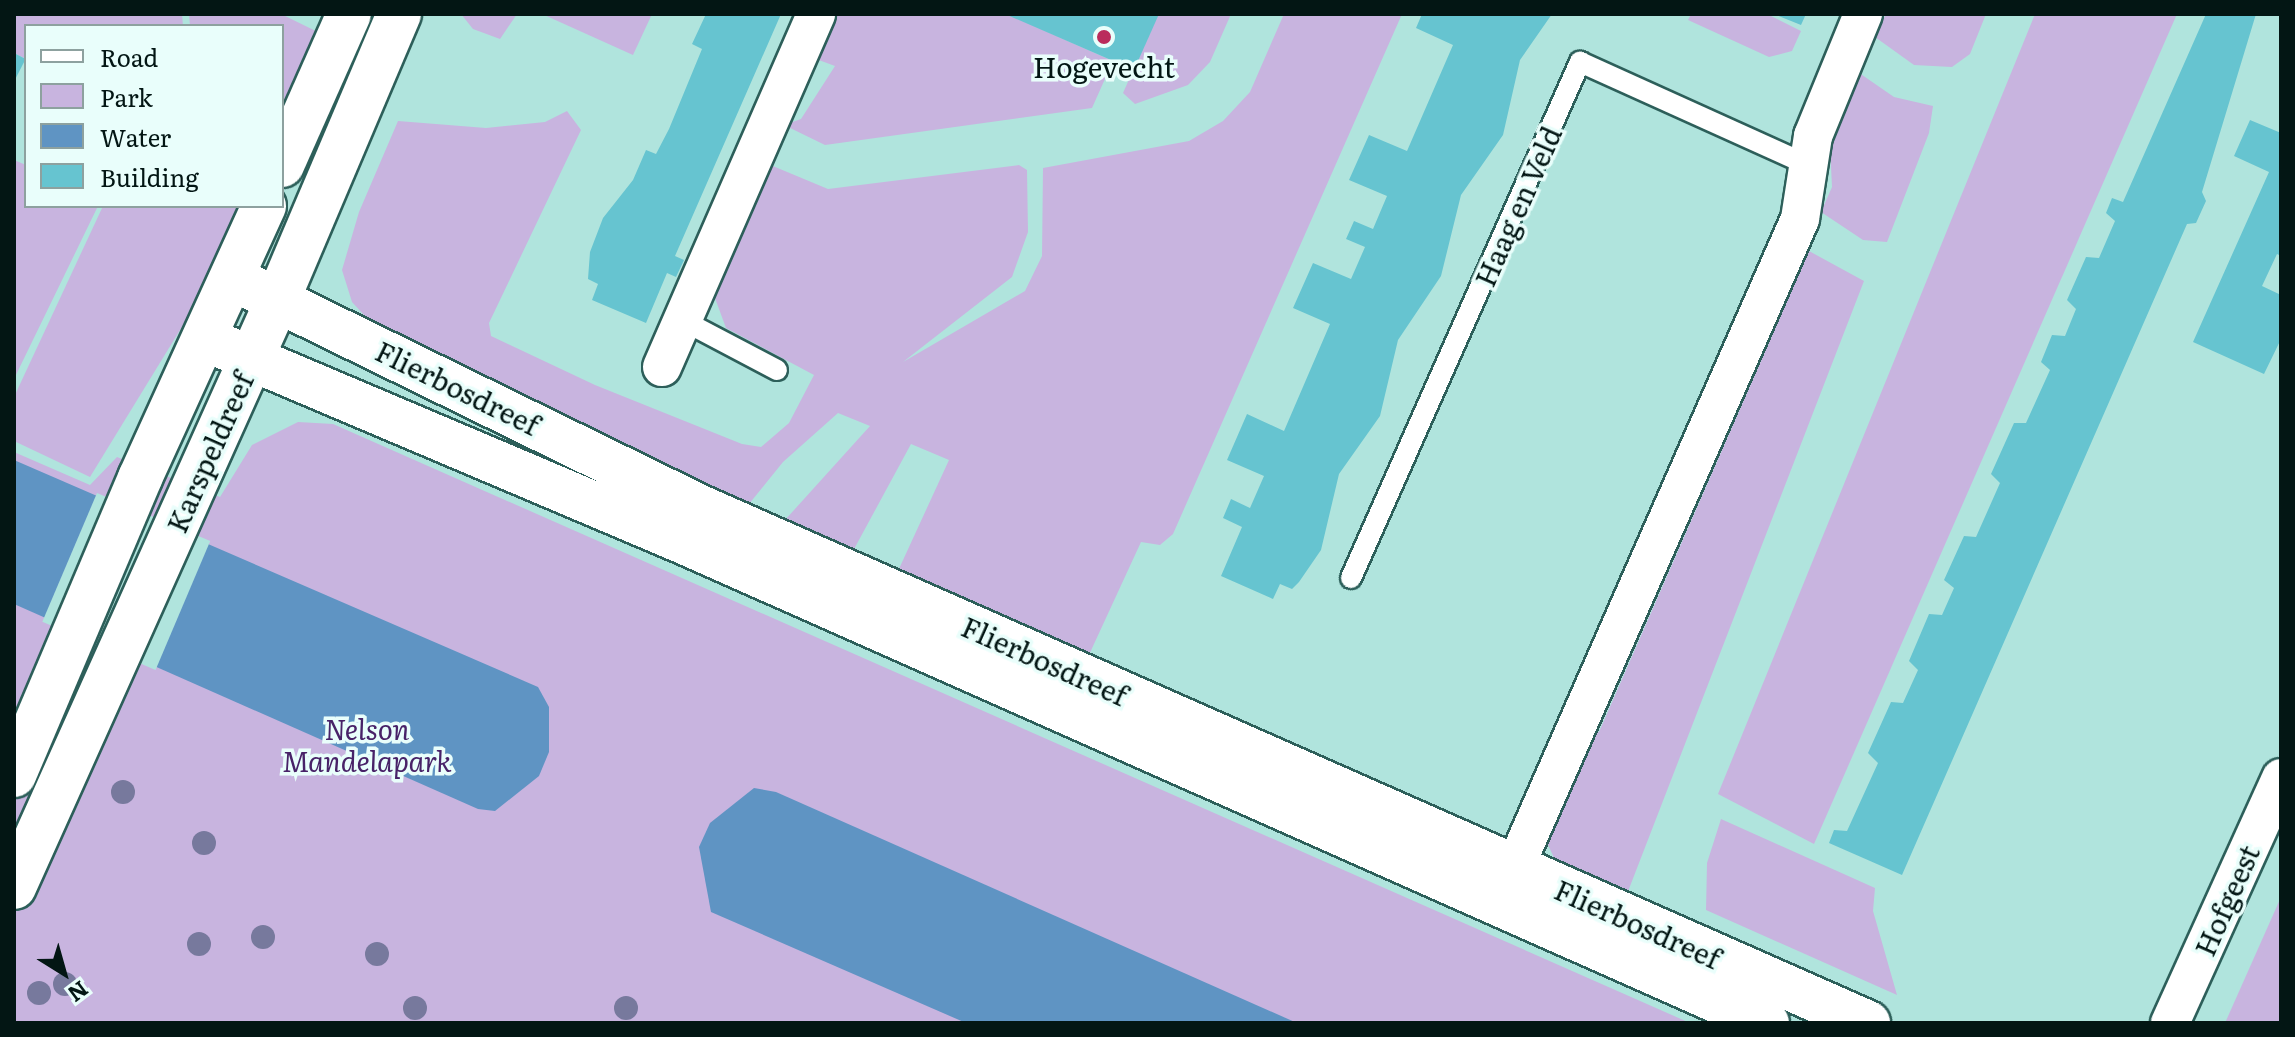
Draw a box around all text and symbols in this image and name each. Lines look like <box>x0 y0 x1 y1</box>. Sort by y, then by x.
legend <box>24 24 284 208</box>
marker: Hogevecht <box>1095 28 1113 46</box>
text: Road <box>100 39 158 74</box>
place label: Hogevecht <box>1033 49 1175 83</box>
text: Park <box>100 79 153 114</box>
text: Water <box>100 119 171 154</box>
street label: Haag en Veld <box>1467 121 1567 291</box>
text: Building <box>100 159 199 194</box>
street label: Flierbosdreef <box>371 333 545 441</box>
street label: Karspeldreef <box>159 367 259 537</box>
street label: Flierbosdreef <box>957 608 1133 712</box>
park label: Nelson Mandelapark <box>282 711 452 777</box>
street label: Hofgeest <box>2187 839 2265 961</box>
street label: Flierbosdreef <box>1550 871 1726 975</box>
north arrow <box>24 933 104 1013</box>
text: N <box>61 974 96 1011</box>

